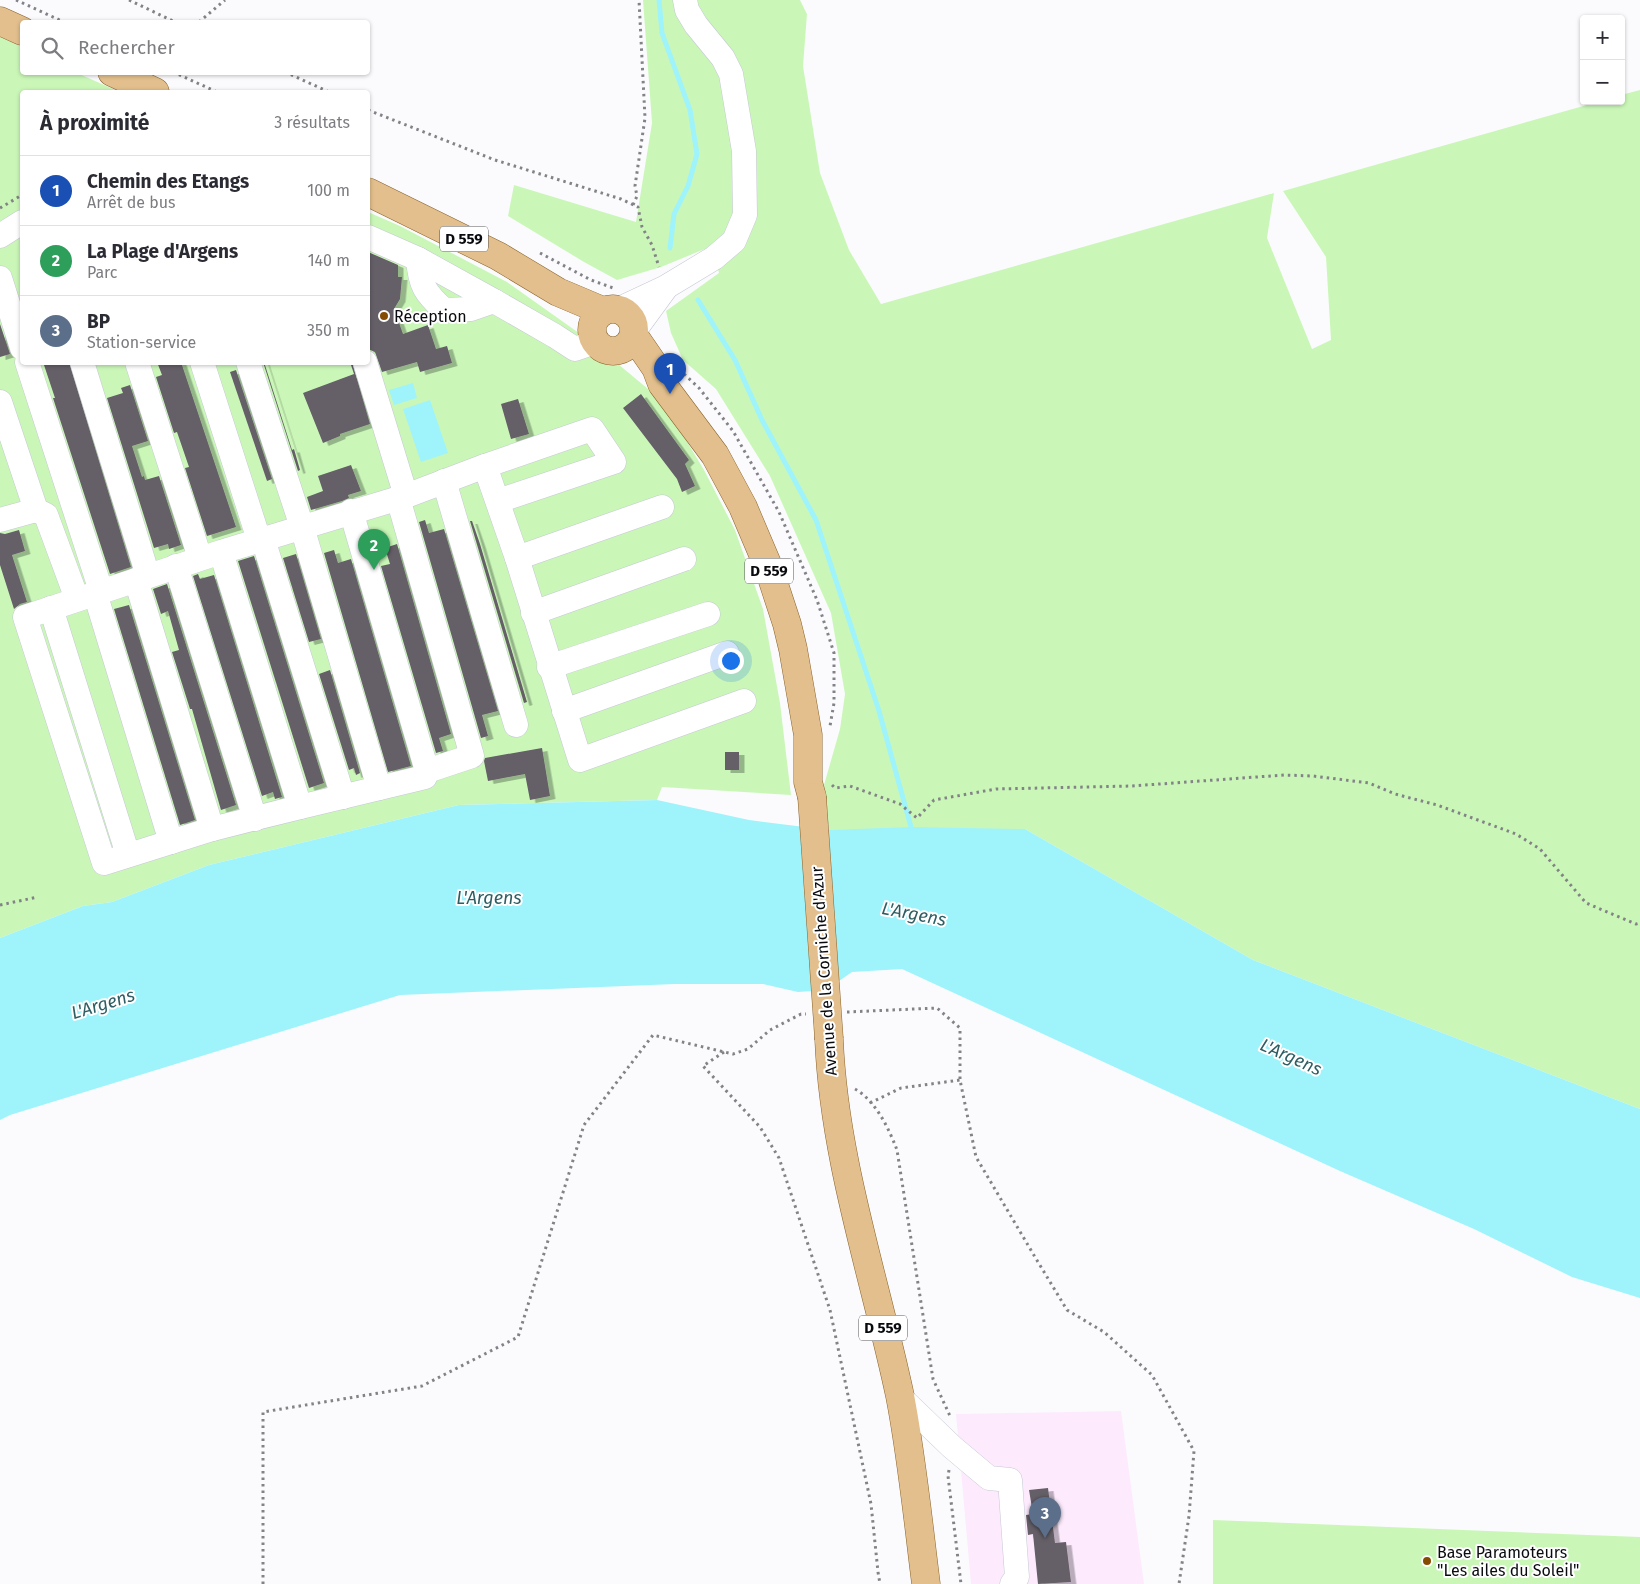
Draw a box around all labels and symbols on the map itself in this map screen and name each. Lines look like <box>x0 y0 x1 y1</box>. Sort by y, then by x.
road number: D 559 <box>440 226 488 252</box>
place label: Réception <box>394 307 467 326</box>
marker: Réception <box>378 310 390 322</box>
pin: 1 <box>654 353 686 394</box>
pin: 2 <box>358 529 390 570</box>
road number: D 559 <box>745 558 793 584</box>
your location <box>718 648 744 674</box>
street label: Avenue de la Corniche d'Azur <box>807 865 841 1076</box>
water label: L'Argens <box>456 887 522 909</box>
water label: L'Argens <box>880 897 948 931</box>
water label: L'Argens <box>69 984 137 1024</box>
water label: L'Argens <box>1257 1034 1325 1080</box>
road number: D 559 <box>859 1316 907 1340</box>
pin: 3 <box>1029 1497 1061 1538</box>
place label: Base Paramoteurs "Les ailes du Soleil" <box>1437 1543 1580 1580</box>
marker: Base Paramoteurs "Les ailes du Soleil" <box>1421 1555 1433 1567</box>

